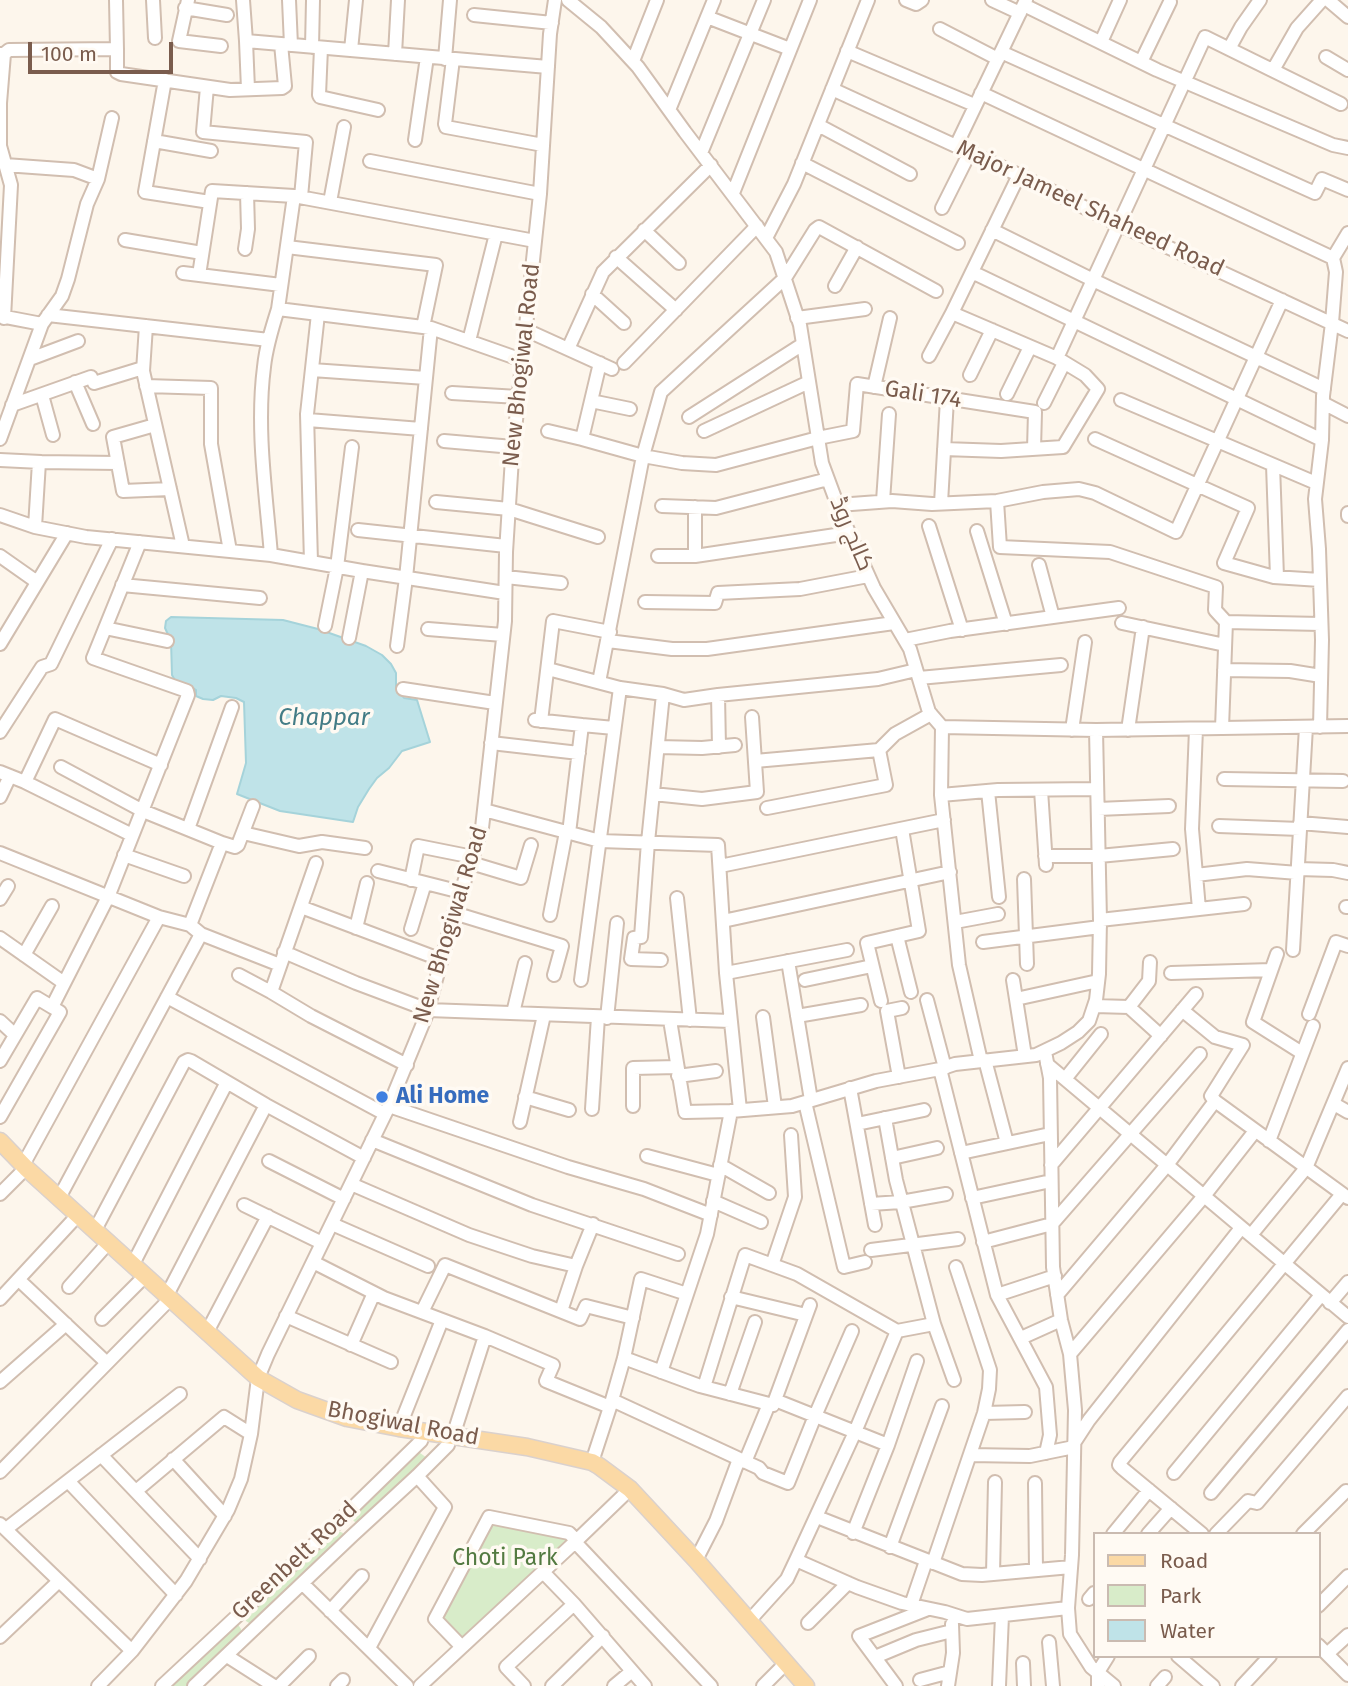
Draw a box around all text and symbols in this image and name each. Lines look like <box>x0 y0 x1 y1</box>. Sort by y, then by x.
scale bar <box>32 28 177 72</box>
text: 100 m <box>41 41 97 67</box>
street label: Major Jameel Shaheed Road <box>952 135 1228 283</box>
street label: New Bhogiwal Road <box>498 262 546 468</box>
street label: Gali 174 <box>883 375 963 415</box>
street label: کالج روڈ <box>823 493 879 575</box>
water label: Chappar <box>278 704 370 732</box>
street label: New Bhogiwal Road <box>408 823 494 1027</box>
place label: Ali Home <box>396 1083 489 1111</box>
marker: Ali Home <box>374 1089 390 1105</box>
street label: Bhogiwal Road <box>325 1396 481 1452</box>
street label: Greenbelt Road <box>226 1496 364 1626</box>
legend <box>1092 1532 1320 1658</box>
park label: Choti Park <box>452 1545 558 1573</box>
text: Road <box>1160 1548 1208 1574</box>
text: Park <box>1160 1583 1201 1609</box>
text: Water <box>1160 1618 1215 1644</box>

